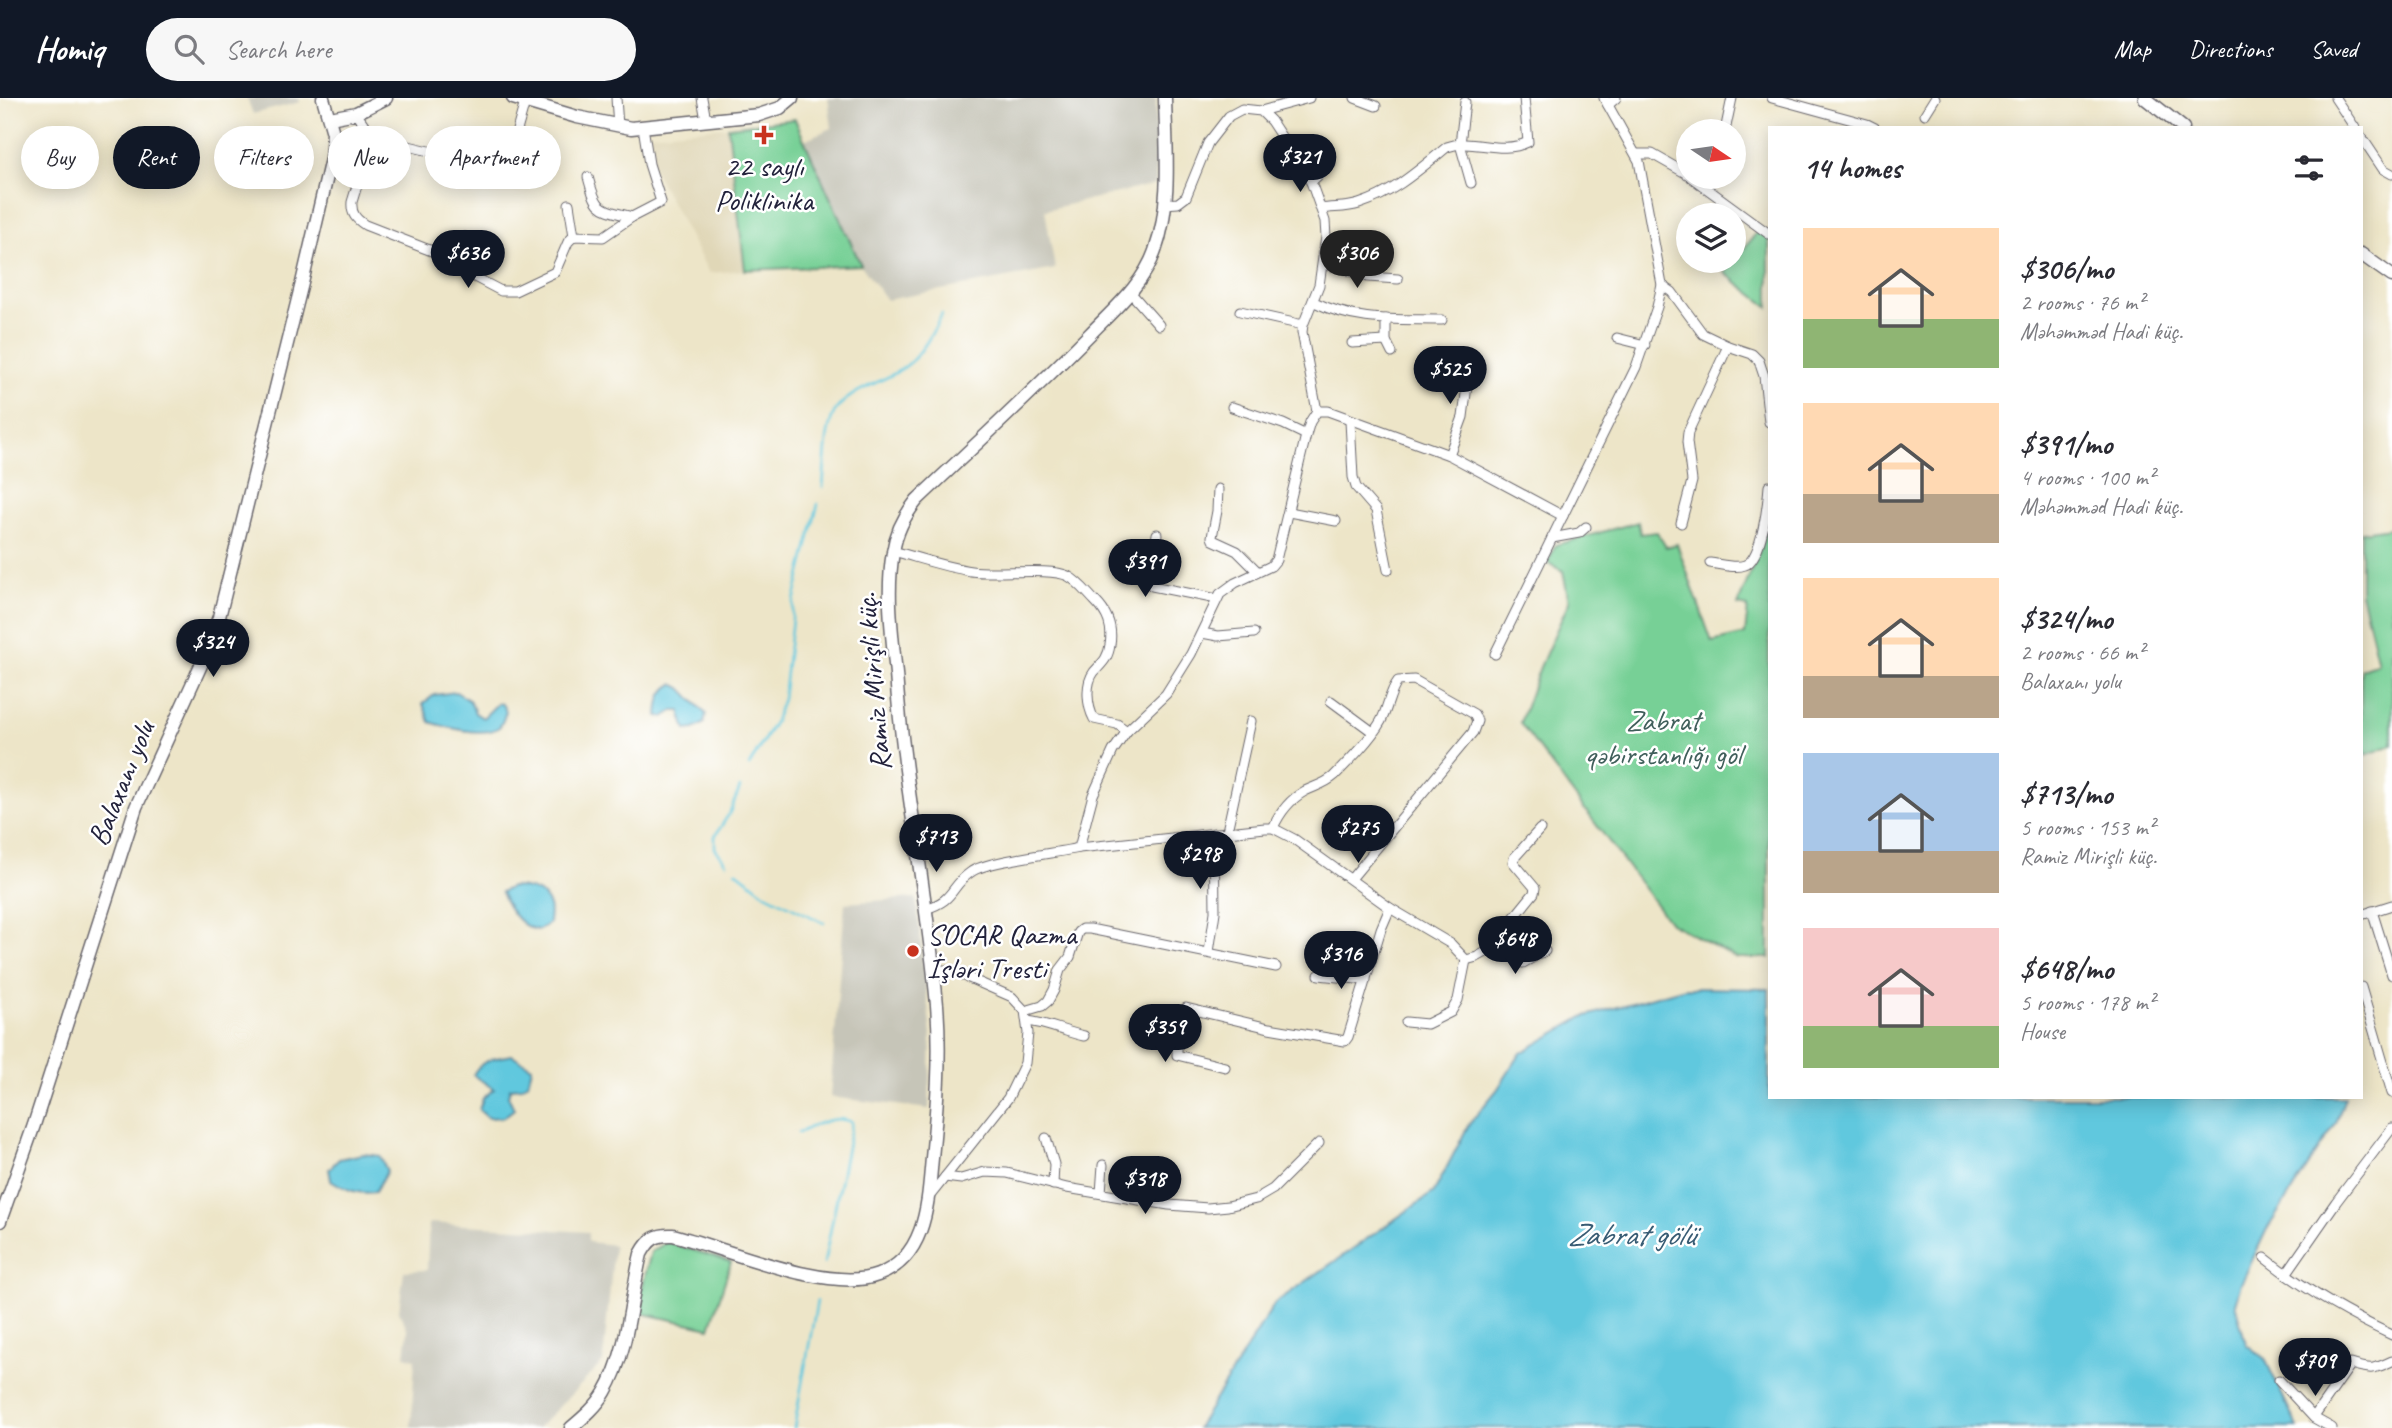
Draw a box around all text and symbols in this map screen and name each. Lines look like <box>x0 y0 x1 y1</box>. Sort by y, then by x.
search box <box>146 18 636 81</box>
text: Homiq <box>35 28 104 70</box>
icon: search <box>170 30 208 68</box>
text: Search here <box>226 33 331 66</box>
text: Map <box>2114 34 2151 64</box>
text: Directions <box>2189 34 2272 64</box>
text: Saved <box>2310 34 2357 64</box>
north arrow <box>1676 119 1746 189</box>
map controls <box>1676 119 1746 273</box>
marker: 22 saylı Poliklinika <box>754 125 774 145</box>
chip: Buy <box>21 126 99 189</box>
chip: Rent <box>113 126 200 189</box>
chip: Filters <box>214 126 314 189</box>
chip: New <box>328 126 411 189</box>
chip: Apartment <box>425 126 561 189</box>
pin: $321 <box>1259 134 1341 194</box>
text: $321 <box>1279 142 1321 171</box>
place label: 22 saylı Poliklinika <box>715 147 815 219</box>
text: 14 homes <box>1803 149 1901 187</box>
icon: filters <box>2290 149 2328 187</box>
button: layers <box>1676 203 1746 273</box>
pin: $636 <box>427 230 509 290</box>
pin: $306 <box>1316 230 1398 290</box>
text: $636 <box>447 238 489 267</box>
text: $306 <box>1336 238 1378 267</box>
text: $306/mo <box>2020 250 2113 288</box>
icon: home <box>1859 256 1943 340</box>
text: 2 rooms · 76 m² <box>2020 288 2144 317</box>
text: Məhəmməd Hadi küç. <box>2020 317 2183 346</box>
pin: $525 <box>1409 346 1491 406</box>
text: $525 <box>1430 354 1470 383</box>
text: $391/mo <box>2020 425 2112 463</box>
icon: home <box>1859 431 1943 515</box>
text: 4 rooms · 100 m² <box>2020 463 2155 492</box>
text: Məhəmməd Hadi küç. <box>2020 492 2183 521</box>
pin: $391 <box>1104 540 1186 599</box>
text: $391 <box>1124 547 1166 576</box>
street label: Ramiz Mirişli küç. <box>846 591 900 773</box>
text: $324/mo <box>2020 600 2112 638</box>
icon: home <box>1859 606 1943 690</box>
pin: $324 <box>172 620 254 679</box>
text: $324 <box>192 627 234 656</box>
text: 2 rooms · 66 m² <box>2020 638 2144 667</box>
text: Balaxanı yolu <box>2020 667 2121 696</box>
park label: Zabrat qəbirstanlığı göl <box>1585 701 1746 773</box>
street label: Balaxanı yolu <box>79 713 164 851</box>
text: $713/mo <box>2020 775 2112 813</box>
icon: home <box>1859 781 1943 865</box>
pin: $275 <box>1317 806 1399 865</box>
text: $275 <box>1338 813 1378 842</box>
text: 5 rooms · 153 m² <box>2020 813 2155 842</box>
pin: $713 <box>895 814 977 874</box>
text: $713 <box>915 822 957 851</box>
pin: $298 <box>1159 832 1241 891</box>
text: $298 <box>1179 839 1221 868</box>
text: Ramiz Mirişli küç. <box>2020 842 2157 871</box>
place label: SOCAR Qazma İşləri Tresti <box>927 915 1078 987</box>
pin: $648 <box>1474 916 1556 976</box>
text: $648 <box>1494 924 1536 953</box>
pin: $316 <box>1300 932 1382 991</box>
text: $316 <box>1320 939 1362 968</box>
marker: SOCAR Qazma İşləri Tresti <box>905 943 921 959</box>
text: $648/mo <box>2020 950 2113 988</box>
icon: home <box>1859 956 1943 1040</box>
text: 5 rooms · 178 m² <box>2020 988 2155 1017</box>
pin: $359 <box>1124 1004 1206 1064</box>
text: $359 <box>1145 1012 1185 1041</box>
text: House <box>2020 1017 2065 1046</box>
pin: $318 <box>1104 1156 1186 1216</box>
text: $318 <box>1124 1164 1166 1193</box>
water label: Zabrat gölü <box>1568 1214 1701 1255</box>
pin: $709 <box>2274 1338 2356 1398</box>
text: $709 <box>2294 1346 2336 1375</box>

